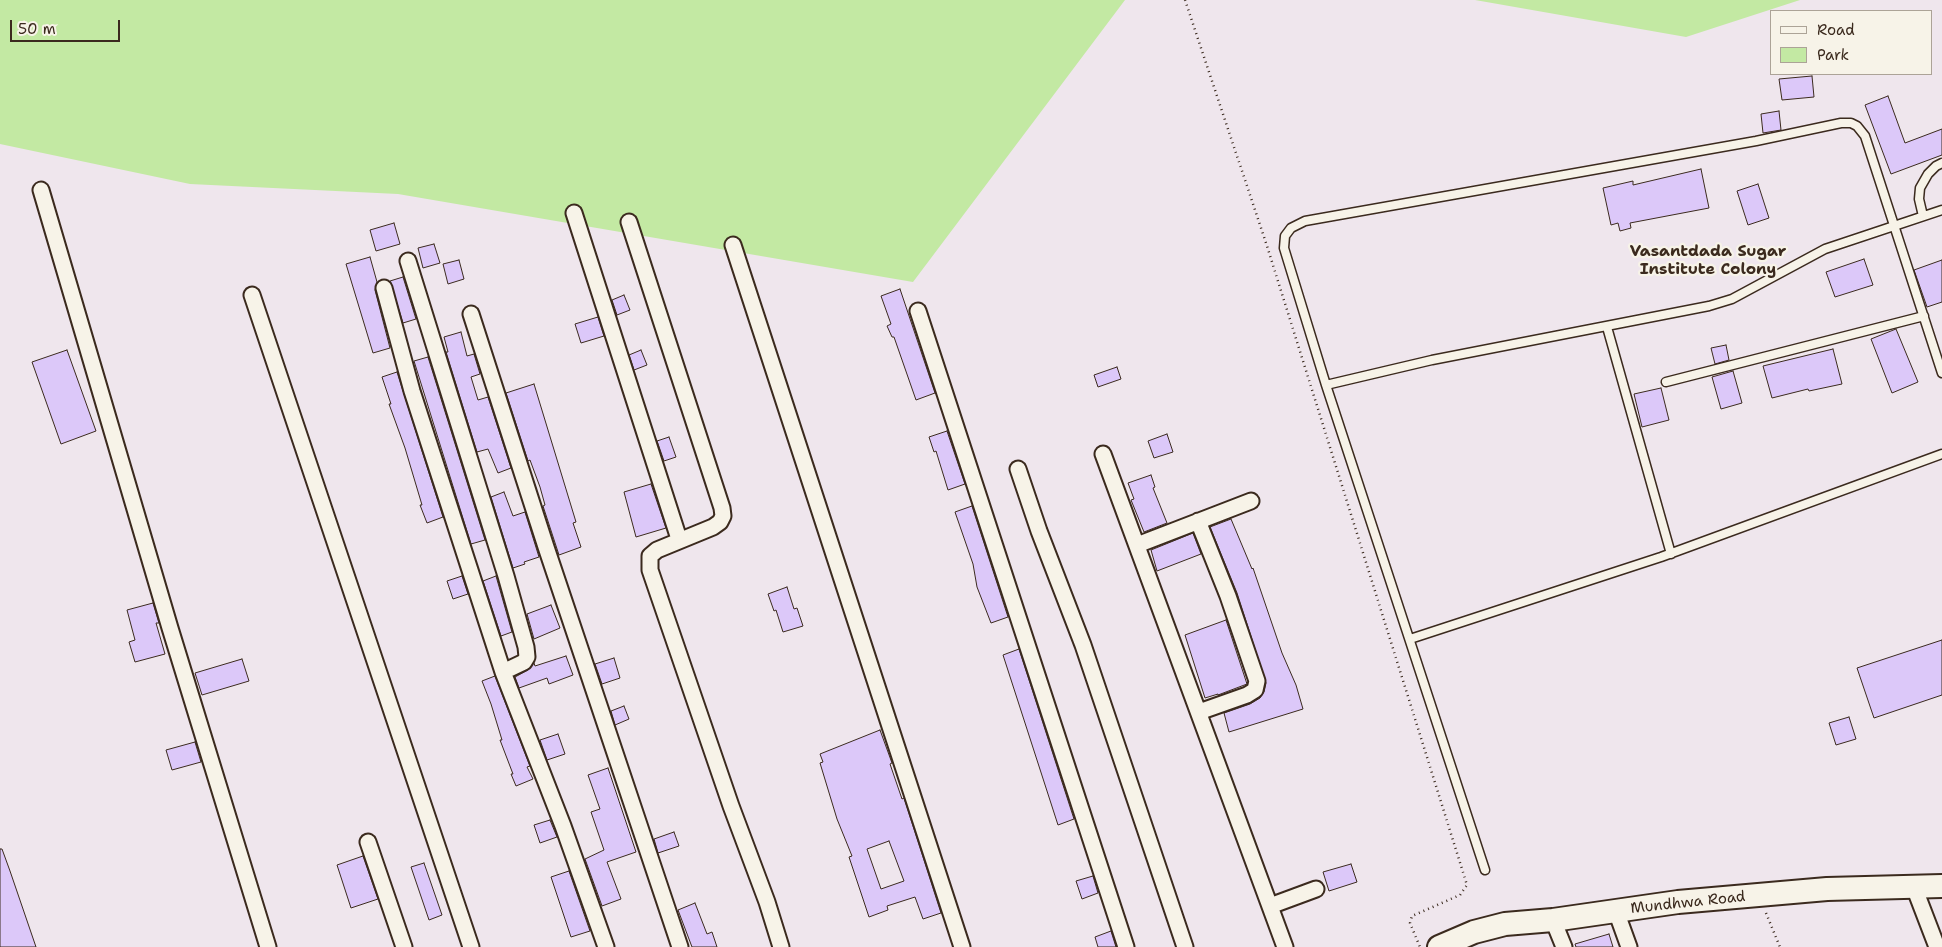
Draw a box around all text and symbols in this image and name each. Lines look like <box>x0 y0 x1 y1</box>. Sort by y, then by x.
scale bar <box>12 10 122 42</box>
legend <box>1770 10 1932 75</box>
text: 50 m <box>18 19 56 39</box>
text: Road <box>1817 20 1855 40</box>
text: Park <box>1817 45 1849 65</box>
district label: Vasantdada Sugar Institute Colony <box>1630 242 1786 280</box>
street label: Mundhwa Road <box>1630 888 1746 918</box>

